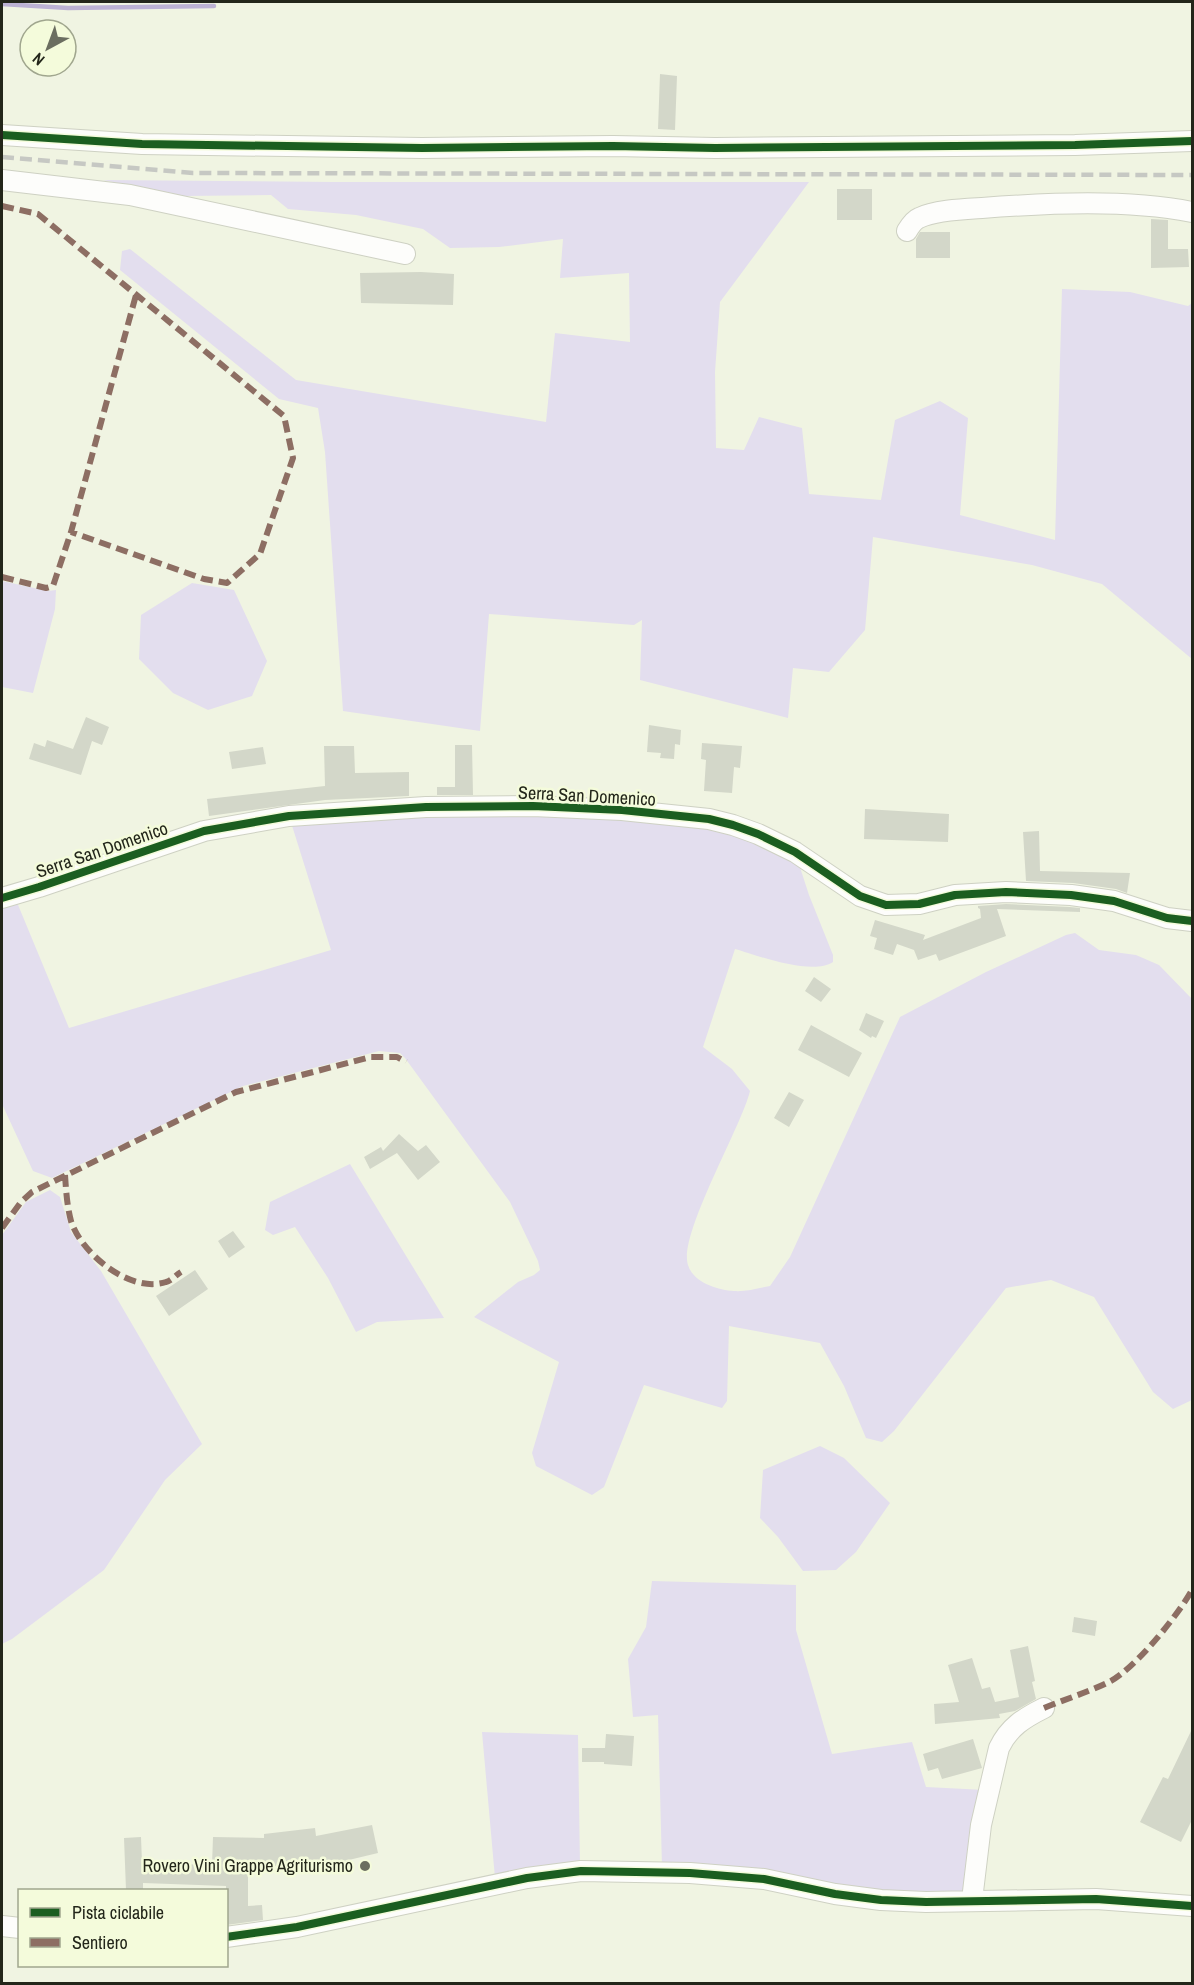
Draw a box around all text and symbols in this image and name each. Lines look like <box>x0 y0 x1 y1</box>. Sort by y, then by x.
north arrow <box>18 18 78 78</box>
text: N <box>27 48 49 71</box>
street label: Serra San Domenico <box>518 779 656 812</box>
street label: Serra San Domenico <box>33 815 171 884</box>
place label: Rovero Vini Grappe Agriturismo <box>142 1853 353 1878</box>
marker: Rovero Vini Grappe Agriturismo <box>358 1859 372 1873</box>
legend <box>18 1889 228 1967</box>
text: Pista ciclabile <box>72 1900 164 1925</box>
text: Sentiero <box>72 1930 128 1955</box>

